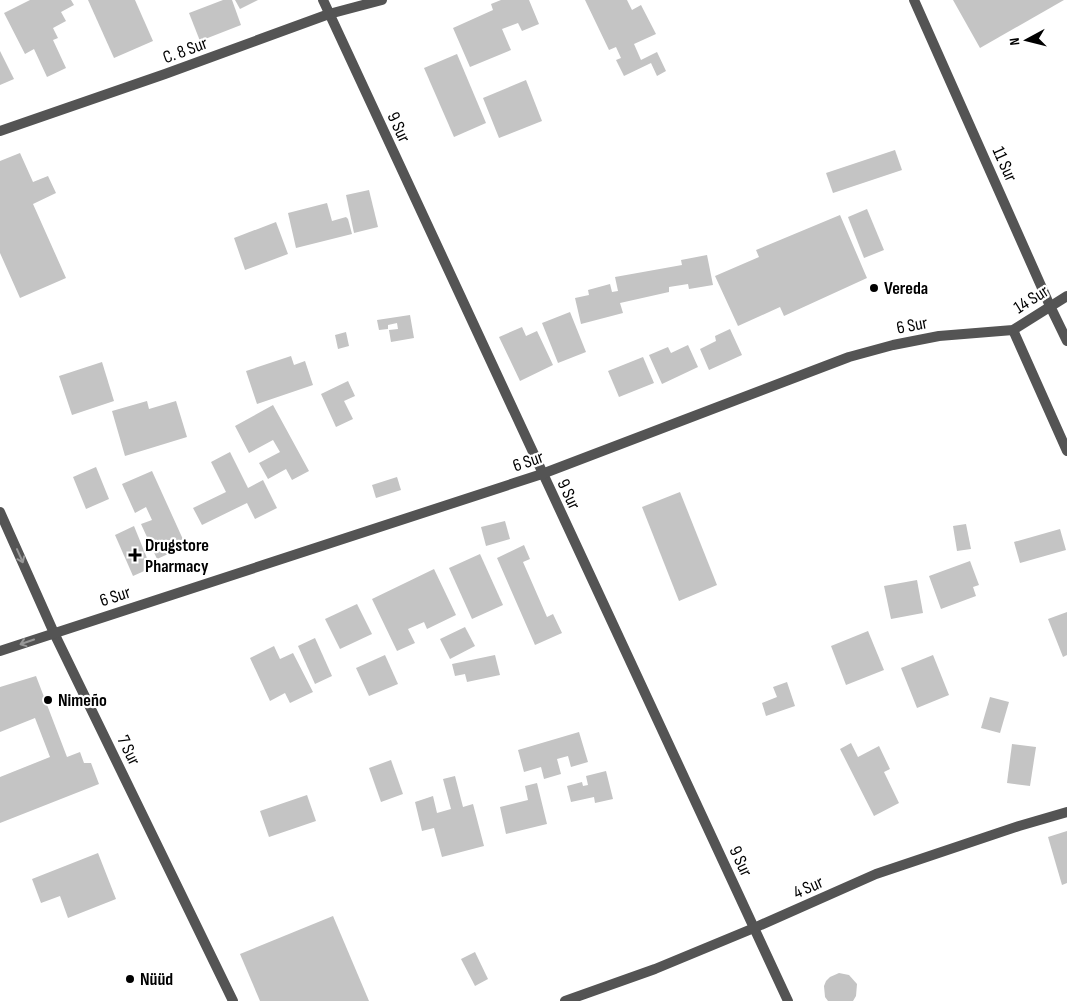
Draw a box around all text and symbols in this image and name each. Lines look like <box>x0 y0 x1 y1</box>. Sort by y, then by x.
north arrow <box>1002 15 1052 65</box>
street label: C. 8 Sur <box>160 33 210 68</box>
text: N <box>1006 37 1023 46</box>
street label: 9 Sur <box>382 109 415 146</box>
street label: 11 Sur <box>988 144 1021 185</box>
place label: Vereda <box>884 278 928 299</box>
street label: 14 Sur <box>1010 281 1053 318</box>
marker: Vereda <box>868 282 880 294</box>
street label: 6 Sur <box>895 312 929 339</box>
street label: 6 Sur <box>510 446 546 476</box>
street label: 9 Sur <box>552 476 585 513</box>
place label: Drugstore Pharmacy <box>145 535 209 577</box>
one-way arrow <box>15 549 25 564</box>
marker: Drugstore Pharmacy <box>129 549 141 561</box>
street label: 6 Sur <box>97 582 133 611</box>
one-way arrow <box>20 638 36 647</box>
place label: Nimeño <box>58 690 107 711</box>
marker: Nimeño <box>42 694 54 706</box>
street label: 7 Sur <box>112 732 145 769</box>
street label: 9 Sur <box>724 843 757 880</box>
street label: 4 Sur <box>790 872 827 903</box>
place label: Nüüd <box>140 969 173 990</box>
marker: Nüüd <box>124 973 136 985</box>

